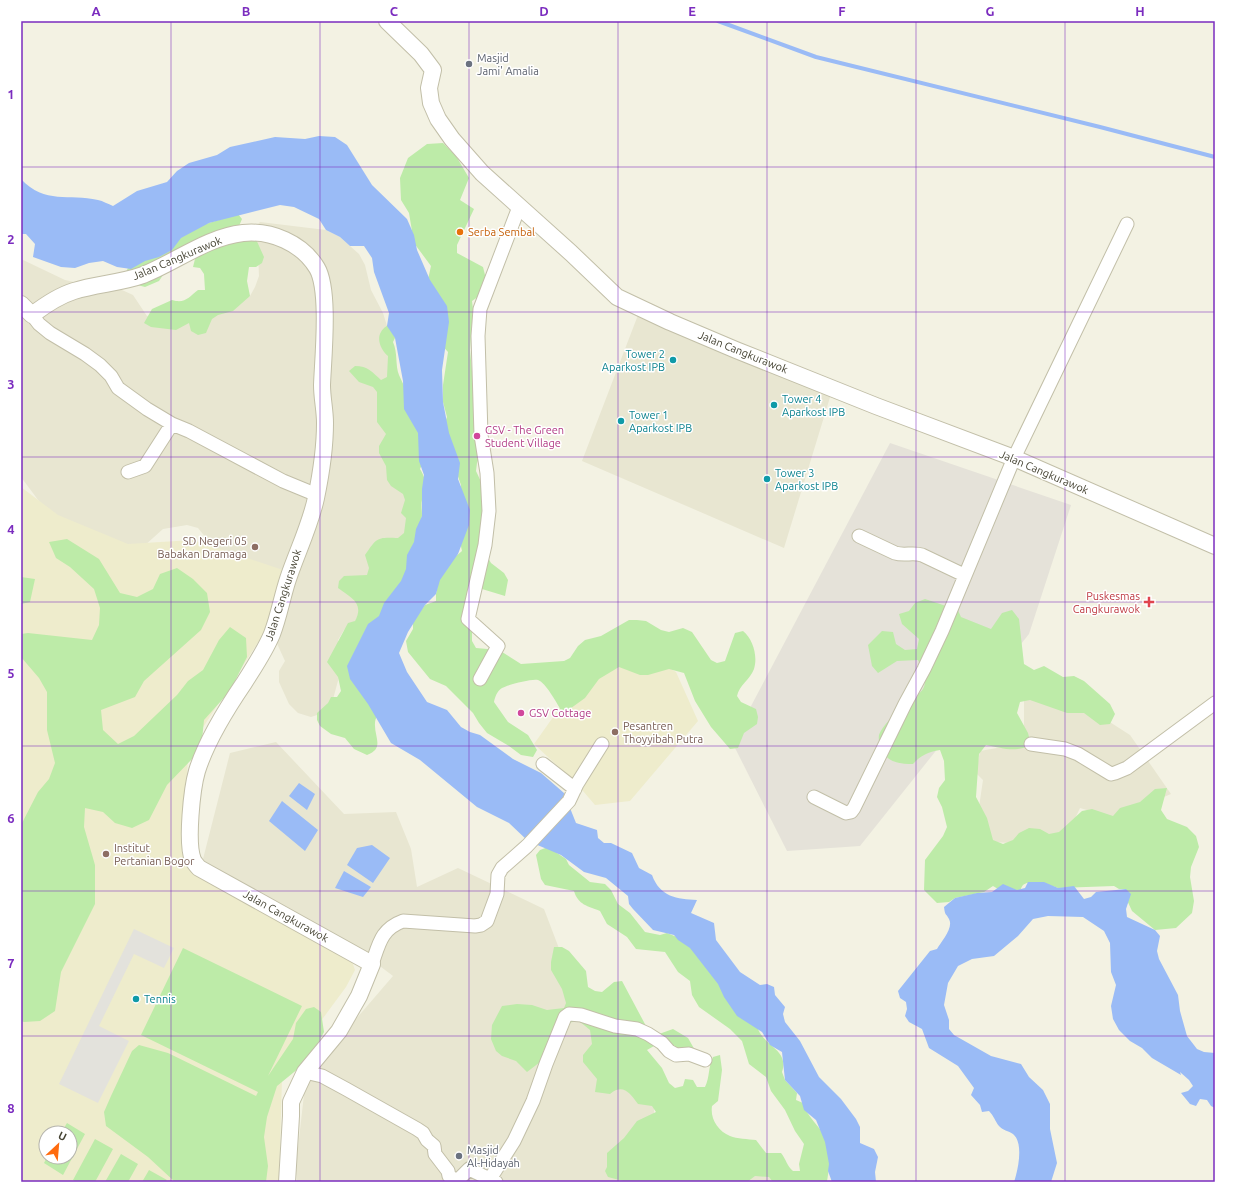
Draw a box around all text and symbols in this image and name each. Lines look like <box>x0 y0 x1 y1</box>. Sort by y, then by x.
text: A <box>91 4 101 18</box>
text: B <box>242 4 251 18</box>
text: C <box>390 4 399 18</box>
text: D <box>539 4 549 18</box>
text: E <box>688 4 696 18</box>
text: F <box>838 4 846 18</box>
text: G <box>986 4 995 18</box>
text: H <box>1135 4 1145 18</box>
place label: Masjid Jami' Amalia <box>477 52 539 77</box>
marker: Masjid Jami' Amalia <box>464 59 474 69</box>
text: 1 <box>7 87 15 101</box>
place label: Serba Sembal <box>468 226 535 238</box>
marker: Serba Sembal <box>455 227 465 237</box>
text: 2 <box>7 232 15 246</box>
street label: Jalan Cangkurawok <box>131 234 224 282</box>
street label: Jalan Cangkurawok <box>696 329 790 376</box>
place label: Tower 2 Aparkost IPB <box>602 348 665 373</box>
marker: Tower 2 Aparkost IPB <box>668 355 678 365</box>
text: 3 <box>7 377 15 391</box>
place label: Tower 4 Aparkost IPB <box>782 393 845 418</box>
marker: Tower 4 Aparkost IPB <box>769 400 779 410</box>
place label: Tower 1 Aparkost IPB <box>629 409 692 434</box>
marker: Tower 1 Aparkost IPB <box>616 416 626 426</box>
place label: GSV - The Green Student Village <box>485 424 564 449</box>
marker: GSV - The Green Student Village <box>472 431 482 441</box>
street label: Jalan Cangkurawok <box>998 448 1091 496</box>
place label: Tower 3 Aparkost IPB <box>775 467 838 492</box>
marker: Tower 3 Aparkost IPB <box>762 474 772 484</box>
text: 4 <box>7 522 15 536</box>
place label: SD Negeri 05 Babakan Dramaga <box>158 535 247 560</box>
marker: SD Negeri 05 Babakan Dramaga <box>250 542 260 552</box>
street label: Jalan Cangkurawok <box>263 547 304 642</box>
place label: Puskesmas Cangkurawok <box>1073 590 1140 615</box>
marker: Puskesmas Cangkurawok <box>1143 596 1155 608</box>
text: 5 <box>7 666 15 680</box>
place label: GSV Cottage <box>529 707 591 719</box>
marker: GSV Cottage <box>516 708 526 718</box>
place label: Pesantren Thoyyibah Putra <box>623 720 703 745</box>
marker: Pesantren Thoyyibah Putra <box>610 727 620 737</box>
text: 6 <box>7 811 15 825</box>
place label: Institut Pertanian Bogor <box>114 842 195 867</box>
marker: Institut Pertanian Bogor <box>101 849 111 859</box>
street label: Jalan Cangkurawok <box>241 888 331 945</box>
text: 7 <box>7 956 15 970</box>
place label: Tennis <box>144 993 176 1005</box>
marker: Tennis <box>131 994 141 1004</box>
text: 8 <box>7 1101 15 1115</box>
north arrow <box>38 1125 78 1165</box>
text: U <box>56 1129 68 1143</box>
place label: Masjid Al-Hidayah <box>467 1144 520 1169</box>
marker: Masjid Al-Hidayah <box>454 1151 464 1161</box>

